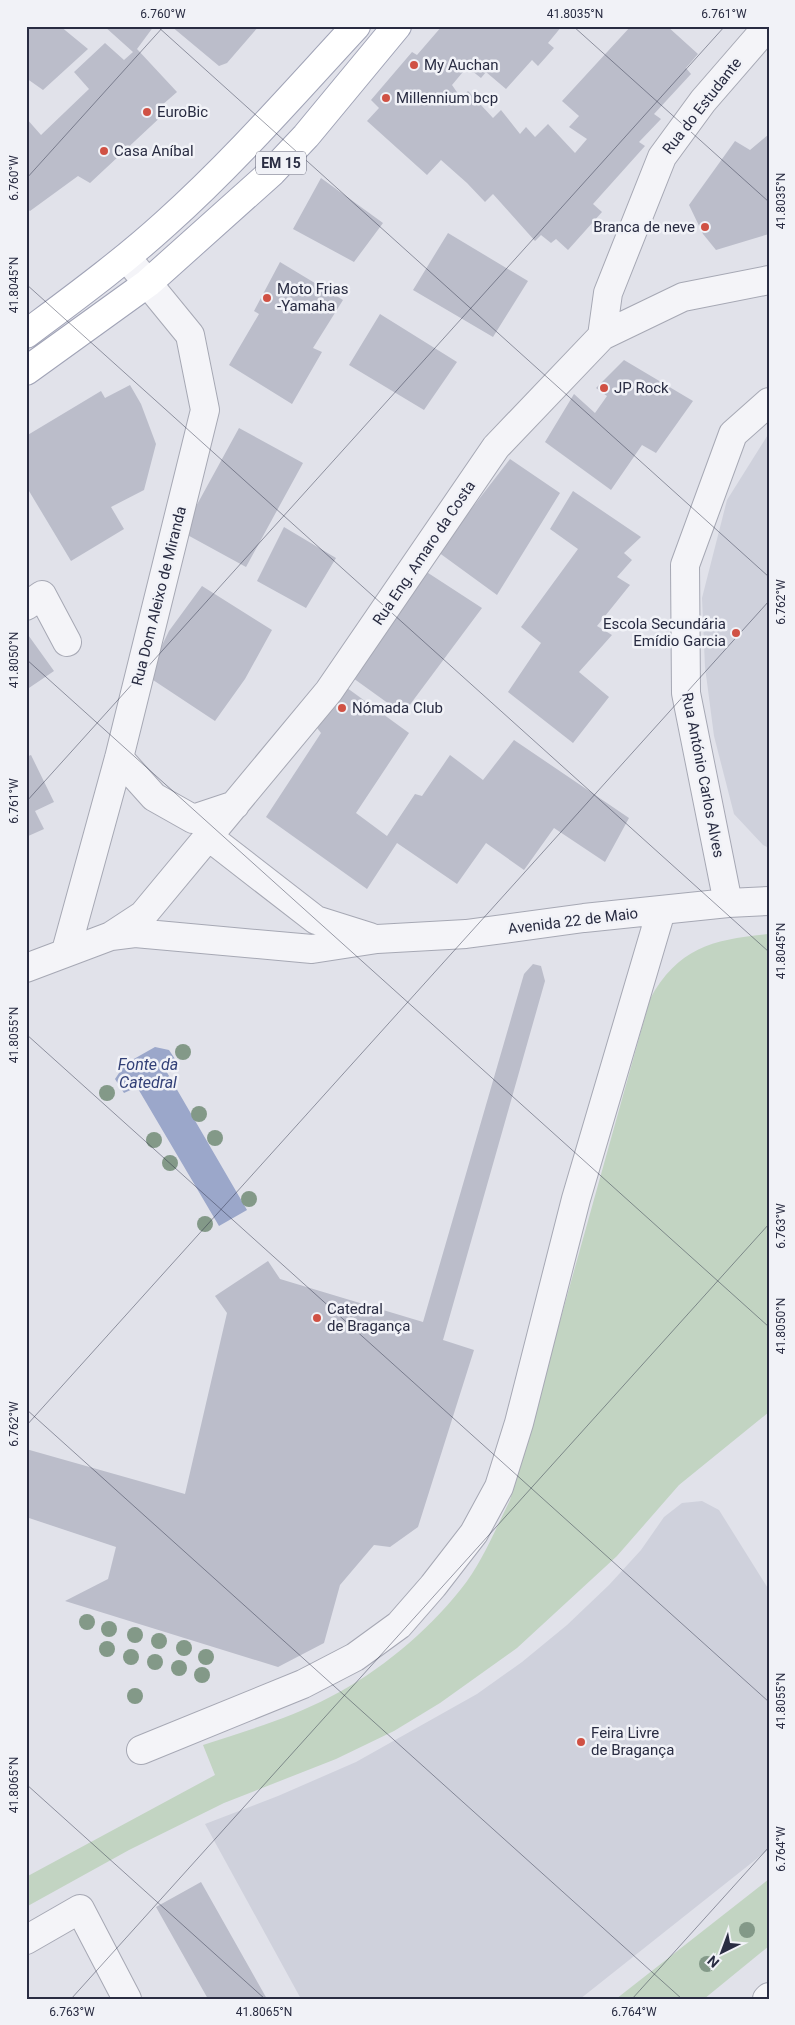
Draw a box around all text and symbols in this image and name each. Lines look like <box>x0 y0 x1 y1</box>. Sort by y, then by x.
text: 6.760°W <box>140 7 186 21</box>
text: 41.8035°N <box>547 7 603 21</box>
text: 6.761°W <box>701 7 747 21</box>
street label: Rua do Estudante <box>659 54 745 158</box>
place label: My Auchan <box>424 56 498 74</box>
marker: My Auchan <box>408 59 420 71</box>
place label: Millennium bcp <box>396 89 498 107</box>
marker: Millennium bcp <box>380 92 392 104</box>
place label: EuroBic <box>157 103 208 121</box>
marker: EuroBic <box>141 106 153 118</box>
place label: Casa Aníbal <box>114 142 194 160</box>
marker: Casa Aníbal <box>98 145 110 157</box>
road number: EM 15 <box>256 152 306 174</box>
text: 6.760°W <box>7 155 21 201</box>
text: 41.8035°N <box>774 173 788 229</box>
place label: Branca de neve <box>593 218 695 236</box>
marker: Branca de neve <box>699 221 711 233</box>
text: 41.8045°N <box>7 257 21 313</box>
place label: Moto Frias -Yamaha <box>277 280 348 315</box>
marker: Moto Frias -Yamaha <box>261 292 273 304</box>
place label: JP Rock <box>614 379 669 397</box>
marker: JP Rock <box>598 382 610 394</box>
street label: Rua Eng. Amaro da Costa <box>369 477 479 629</box>
street label: Rua Dom Aleixo de Miranda <box>128 505 190 687</box>
text: 6.762°W <box>774 579 788 625</box>
place label: Escola Secundária Emídio Garcia <box>603 615 726 650</box>
marker: Escola Secundária Emídio Garcia <box>730 627 742 639</box>
text: 41.8050°N <box>7 632 21 688</box>
street label: Rua António Carlos Alves <box>678 691 728 859</box>
place label: Nómada Club <box>352 699 443 717</box>
marker: Nómada Club <box>336 702 348 714</box>
text: 6.761°W <box>7 778 21 824</box>
street label: Avenida 22 de Maio <box>507 904 639 938</box>
text: 41.8045°N <box>774 923 788 979</box>
text: 41.8055°N <box>7 1007 21 1063</box>
water label: Fonte da Catedral <box>118 1055 178 1092</box>
text: 6.763°W <box>774 1203 788 1249</box>
text: 41.8050°N <box>774 1298 788 1354</box>
place label: Catedral de Bragança <box>327 1300 410 1335</box>
marker: Catedral de Bragança <box>311 1312 323 1324</box>
text: 6.762°W <box>7 1401 21 1447</box>
text: 41.8055°N <box>774 1673 788 1729</box>
place label: Feira Livre de Bragança <box>591 1724 674 1759</box>
marker: Feira Livre de Bragança <box>575 1736 587 1748</box>
text: 41.8065°N <box>7 1757 21 1813</box>
text: 6.764°W <box>774 1826 788 1872</box>
north arrow <box>698 1928 748 1978</box>
text: N <box>704 1952 722 1971</box>
text: 6.763°W <box>49 2005 95 2019</box>
text: 41.8065°N <box>236 2005 292 2019</box>
text: 6.764°W <box>611 2005 657 2019</box>

